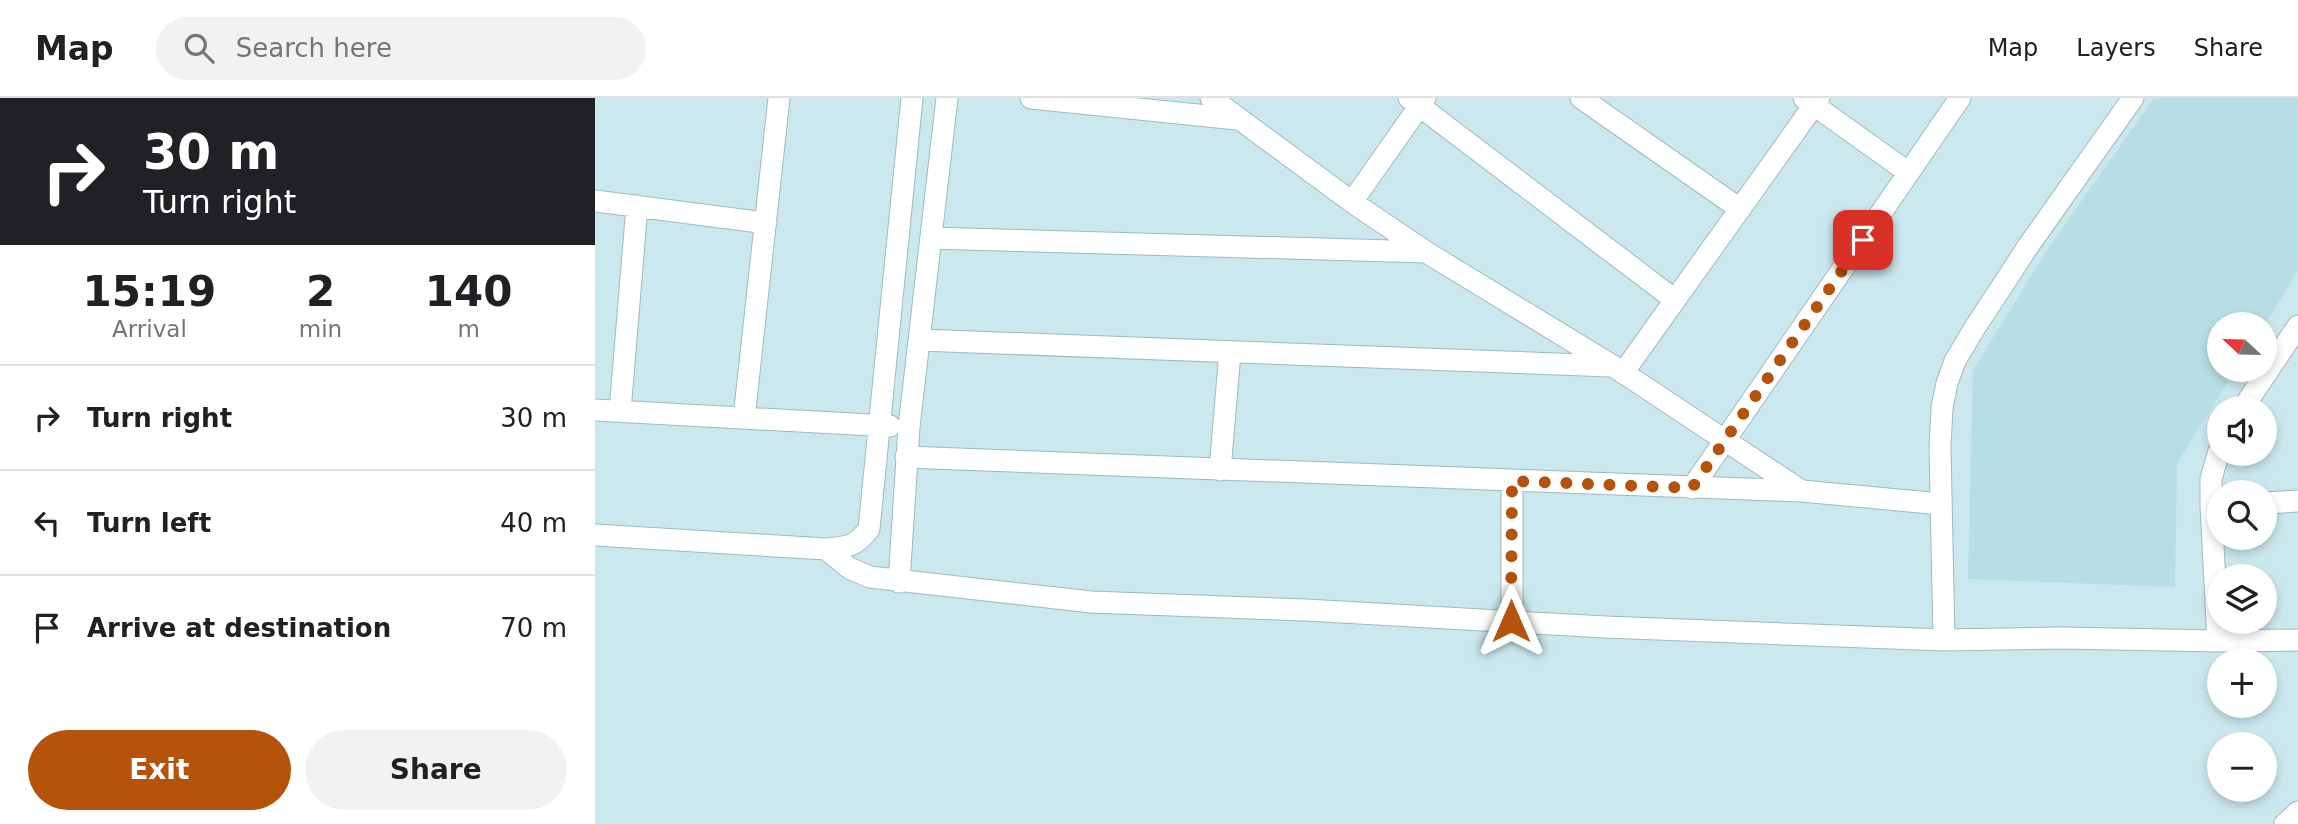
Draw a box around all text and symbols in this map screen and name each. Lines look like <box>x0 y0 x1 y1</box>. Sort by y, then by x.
search box <box>156 17 646 80</box>
text: Map <box>35 29 114 68</box>
icon: search <box>180 29 218 67</box>
text: Search here <box>236 33 392 63</box>
text: Map <box>1988 34 2038 62</box>
text: Layers <box>2076 34 2156 62</box>
text: Share <box>2194 34 2263 62</box>
text: 30 m <box>143 124 279 181</box>
icon: right <box>28 126 119 217</box>
text: Turn right <box>143 183 296 221</box>
pin <box>1833 210 1893 270</box>
icon: arrive <box>1844 221 1882 259</box>
text: 15:19 <box>83 267 216 316</box>
text: 2 <box>306 267 335 316</box>
text: 140 <box>425 267 512 316</box>
north arrow <box>2207 312 2277 382</box>
map controls <box>2207 312 2277 802</box>
text: Arrival <box>112 316 187 342</box>
text: min <box>299 316 342 342</box>
text: m <box>457 316 480 342</box>
button: sound <box>2207 396 2277 466</box>
icon: right <box>28 399 66 437</box>
text: Turn right <box>87 403 232 433</box>
text: 30 m <box>500 403 567 433</box>
button: search <box>2207 480 2277 550</box>
icon: left <box>28 504 66 542</box>
text: Turn left <box>87 508 211 538</box>
text: 40 m <box>500 508 567 538</box>
button: layers <box>2207 564 2277 634</box>
position arrow <box>1474 584 1548 658</box>
icon: arrive <box>28 609 66 647</box>
text: Arrive at destination <box>87 613 391 643</box>
text: 70 m <box>500 613 567 643</box>
button: + <box>2207 648 2277 718</box>
button: Exit <box>28 730 291 810</box>
button: Share <box>305 730 567 810</box>
button: − <box>2207 732 2277 802</box>

